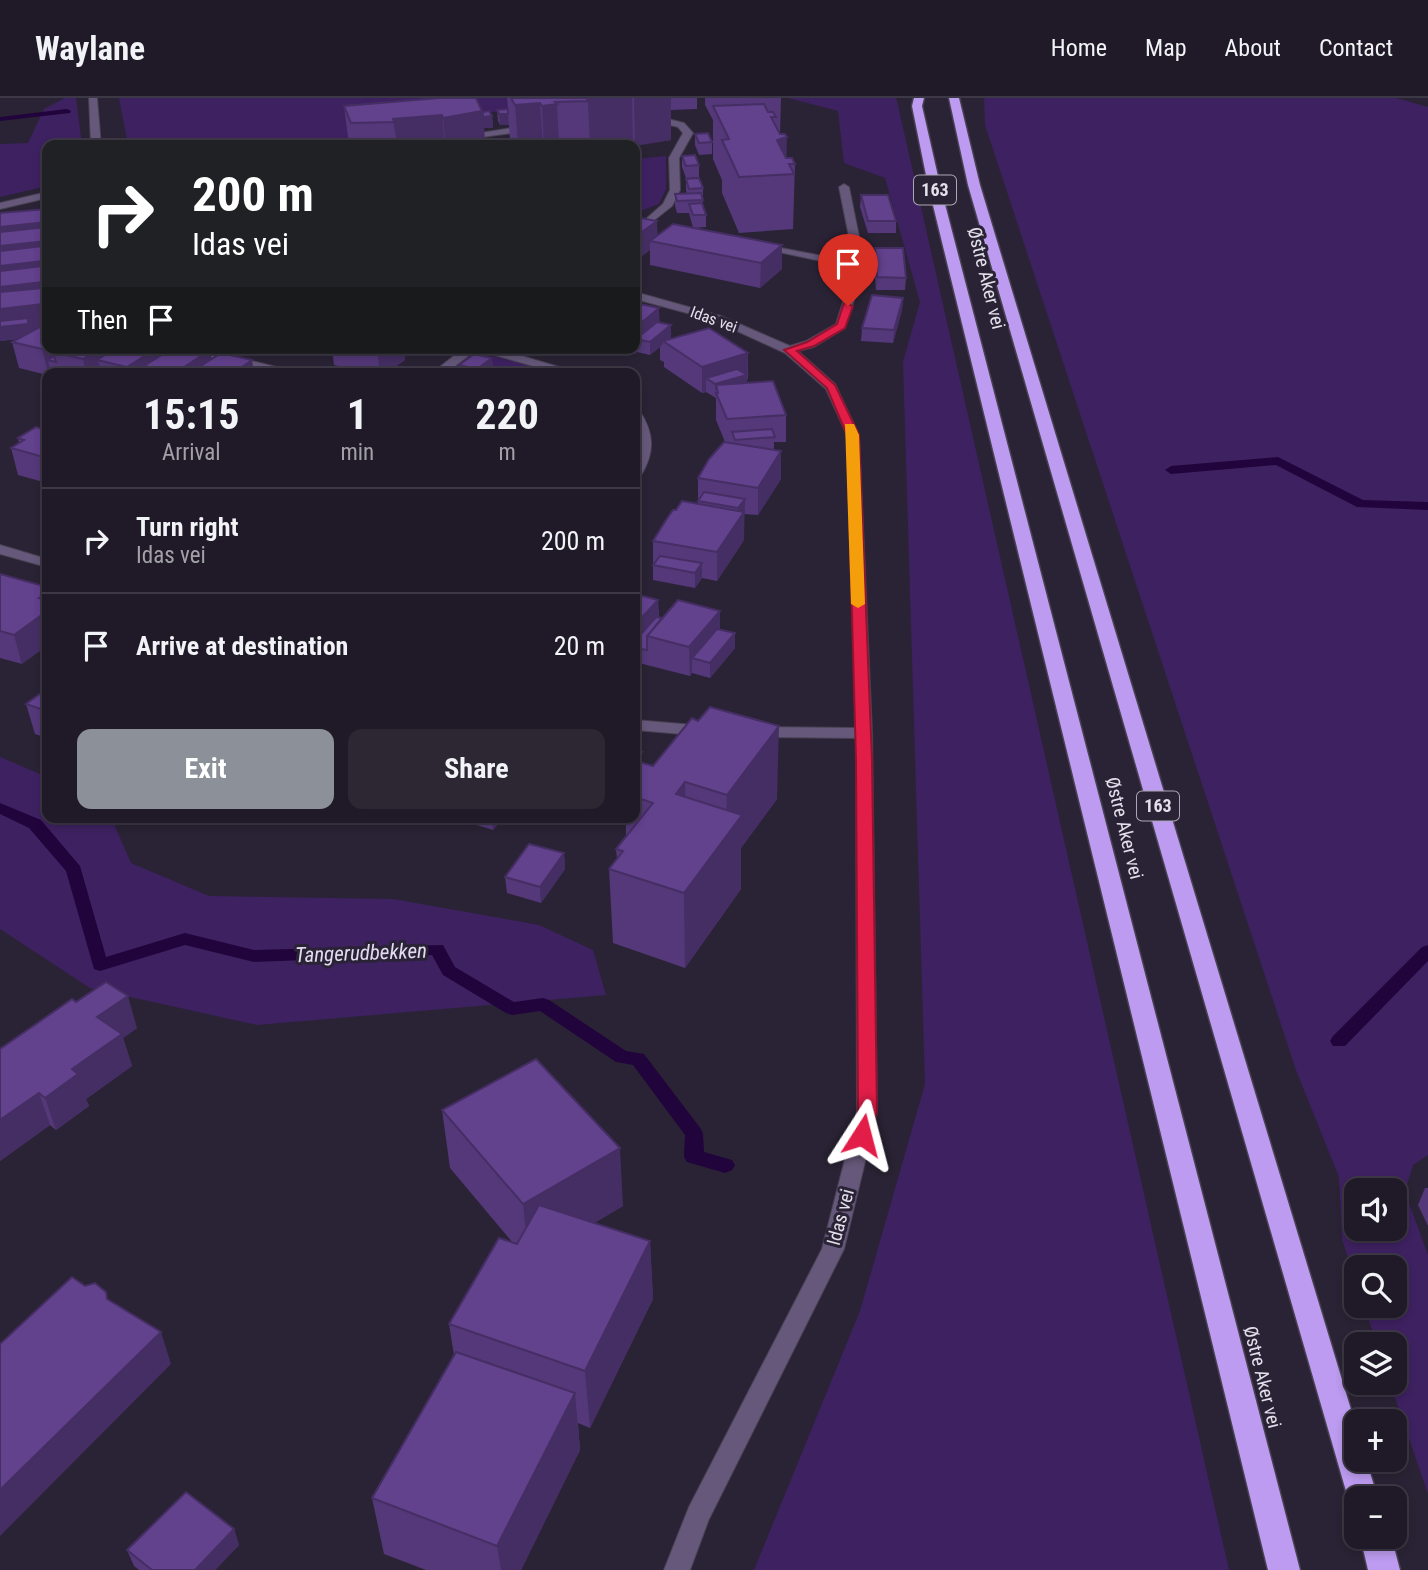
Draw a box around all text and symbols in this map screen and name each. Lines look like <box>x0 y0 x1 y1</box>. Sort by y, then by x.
text: Waylane <box>35 29 145 68</box>
text: Home <box>1051 34 1107 62</box>
text: Map <box>1145 34 1187 62</box>
text: About <box>1225 34 1281 62</box>
text: Contact <box>1319 34 1393 62</box>
text: 200 m <box>192 166 314 223</box>
icon: right <box>77 168 168 259</box>
road number: 163 <box>914 176 956 204</box>
text: Idas vei <box>192 225 289 263</box>
street label: Østre Aker vei <box>963 225 1010 331</box>
pin <box>818 234 878 306</box>
icon: arrive <box>829 245 867 283</box>
icon: arrive <box>142 301 180 339</box>
street label: Idas vei <box>688 302 740 337</box>
text: Then <box>77 305 128 335</box>
text: 15:15 <box>143 390 239 439</box>
text: 1 <box>347 390 368 439</box>
text: 220 <box>475 390 539 439</box>
text: Arrival <box>162 439 220 466</box>
text: min <box>340 439 374 466</box>
text: m <box>498 439 516 466</box>
text: Turn right <box>136 512 238 542</box>
icon: right <box>77 522 115 560</box>
text: 200 m <box>541 526 605 556</box>
text: Idas vei <box>136 542 206 569</box>
icon: arrive <box>77 627 115 665</box>
text: Arrive at destination <box>136 631 348 661</box>
text: 20 m <box>554 631 605 661</box>
button: Exit <box>77 729 334 809</box>
button: Share <box>348 729 605 809</box>
street label: Østre Aker vei <box>1101 775 1148 881</box>
road number: 163 <box>1137 792 1179 820</box>
water label: Tangerudbekken <box>295 939 427 967</box>
position arrow <box>825 1098 899 1172</box>
map controls <box>1344 1178 1407 1549</box>
button: sound <box>1344 1178 1407 1241</box>
street label: Idas vei <box>822 1186 859 1248</box>
button: search <box>1344 1255 1407 1318</box>
street label: Østre Aker vei <box>1239 1324 1286 1430</box>
button: layers <box>1344 1332 1407 1395</box>
button: + <box>1344 1409 1407 1472</box>
button: − <box>1344 1486 1407 1549</box>

